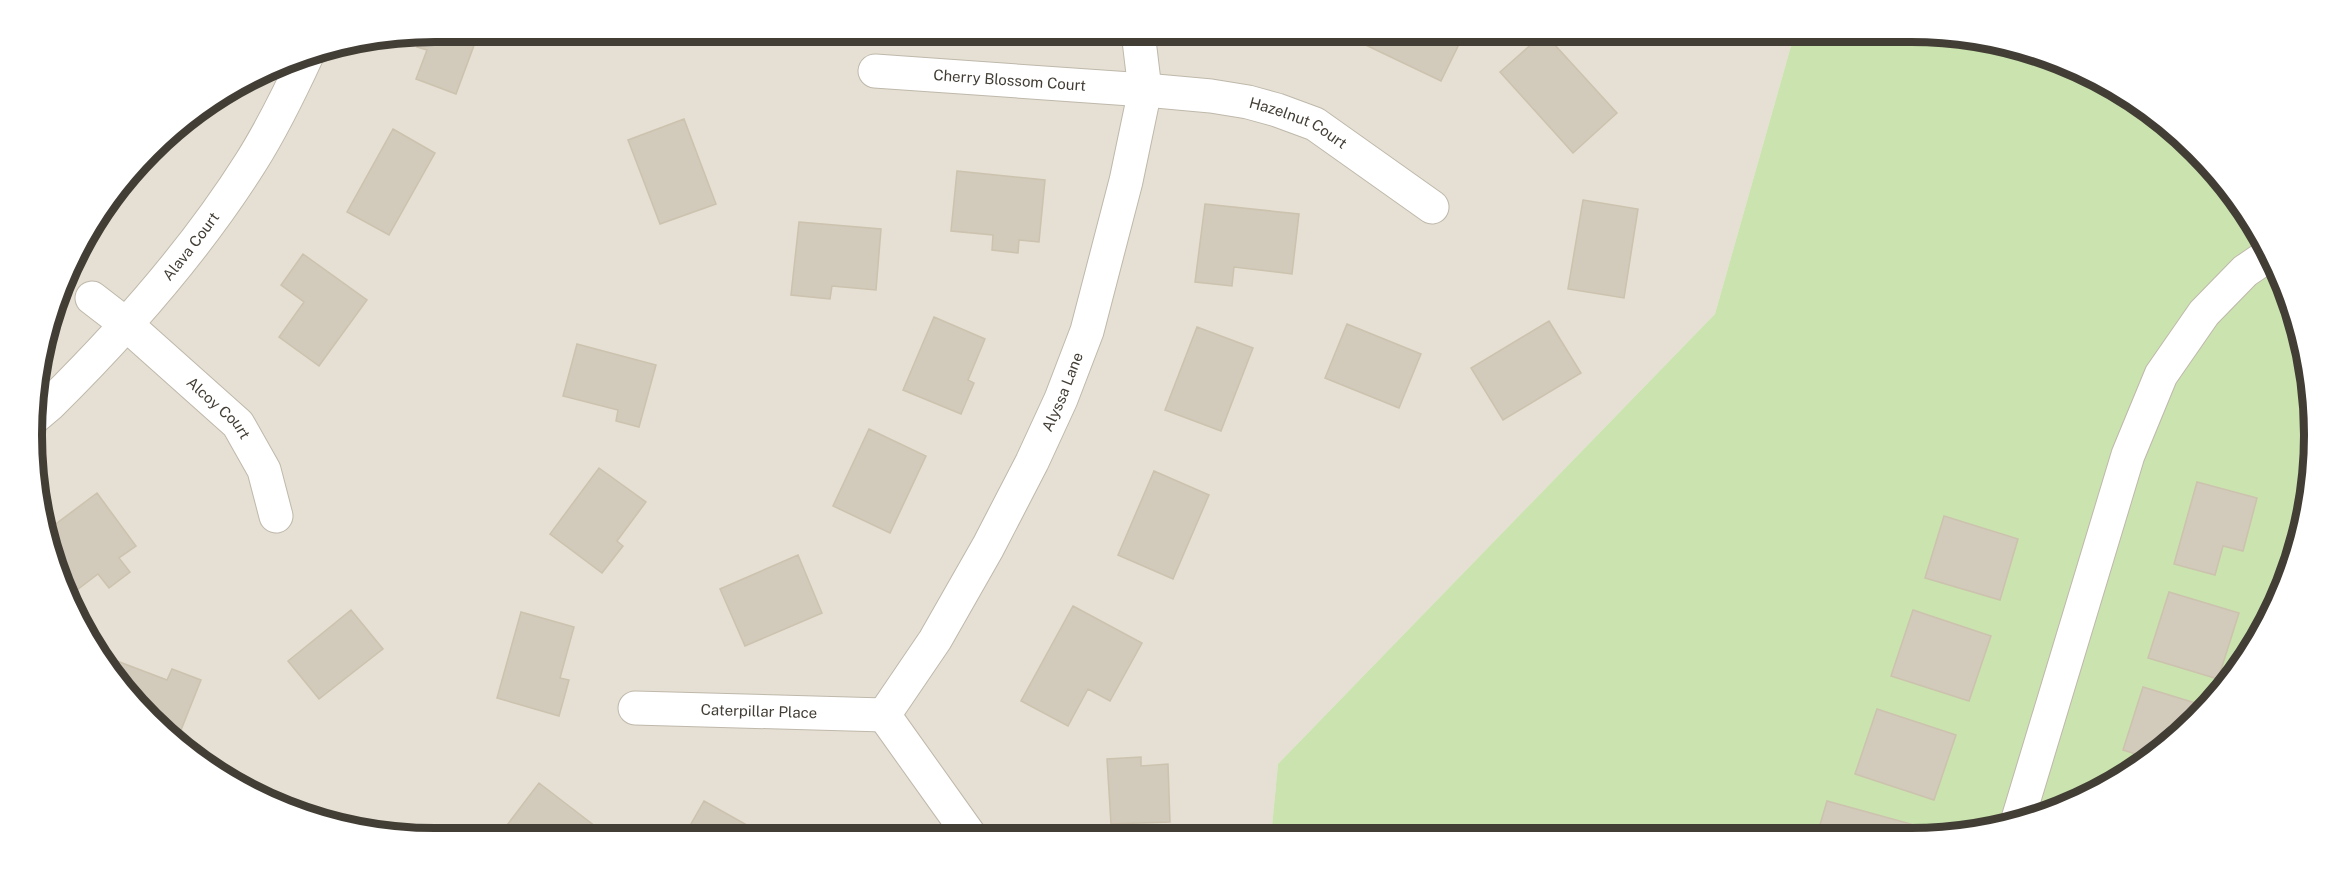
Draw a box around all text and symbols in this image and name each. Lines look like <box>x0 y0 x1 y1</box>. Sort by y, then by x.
street label: Cherry Blossom Court <box>933 66 1087 94</box>
street label: Hazelnut Court <box>1247 94 1350 152</box>
street label: Alava Court <box>159 209 222 284</box>
street label: Alyssa Lane <box>1038 350 1086 434</box>
street label: Alcoy Court <box>183 373 254 442</box>
street label: Caterpillar Place <box>700 701 817 721</box>

